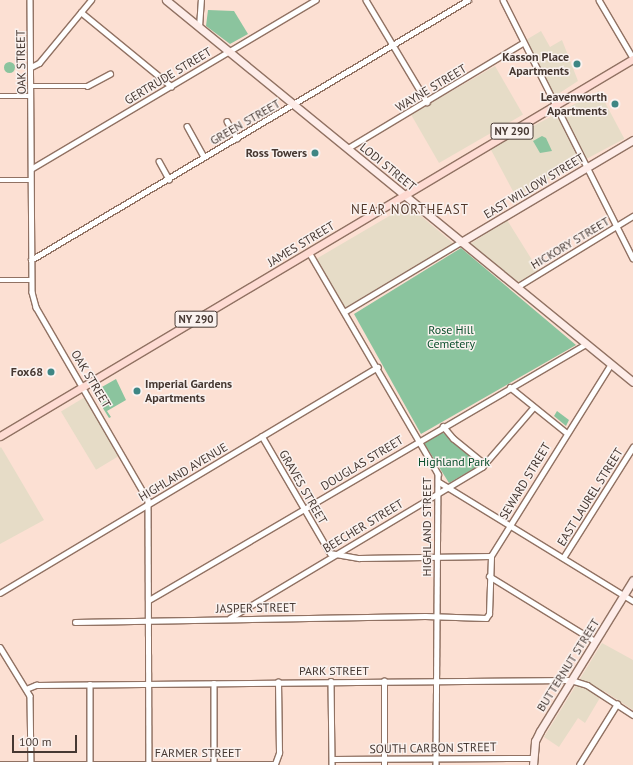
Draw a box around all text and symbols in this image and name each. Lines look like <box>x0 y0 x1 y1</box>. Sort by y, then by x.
street label: OAK STREET <box>13 29 29 95</box>
street label: GERTRUDE STREET <box>122 44 214 108</box>
place label: Kasson Place Apartments <box>502 50 569 78</box>
marker: Kasson Place Apartments <box>572 59 582 69</box>
street label: WAYNE STREET <box>393 61 469 115</box>
place label: Leavenworth Apartments <box>541 90 607 118</box>
street label: GREEN STREET <box>207 96 283 148</box>
marker: Leavenworth Apartments <box>610 99 620 109</box>
road number: NY 290 <box>490 122 534 140</box>
street label: LODI STREET <box>357 140 419 194</box>
place label: Ross Towers <box>245 146 307 160</box>
marker: Ross Towers <box>310 148 320 158</box>
street label: EAST WILLOW STREET <box>481 150 587 222</box>
district label: NEAR NORTHEAST <box>351 202 469 218</box>
street label: HICKORY STREET <box>528 214 612 272</box>
street label: JAMES STREET <box>265 218 337 270</box>
road number: NY 290 <box>174 310 218 328</box>
park label: Rose Hill Cemetery <box>427 323 475 351</box>
street label: OAK STREET <box>68 347 114 411</box>
place label: Fox68 <box>11 365 43 379</box>
marker: Fox68 <box>46 367 56 377</box>
place label: Imperial Gardens Apartments <box>145 377 232 405</box>
marker: Imperial Gardens Apartments <box>132 386 142 396</box>
street label: DOUGLAS STREET <box>318 433 406 493</box>
street label: HIGHLAND AVENUE <box>136 440 230 504</box>
street label: SEWARD STREET <box>496 440 554 522</box>
street label: EAST LAUREL STREET <box>554 445 626 549</box>
street label: GRAVES STREET <box>276 447 330 527</box>
park label: Highland Park <box>418 455 490 469</box>
street label: HIGHLAND STREET <box>420 477 434 577</box>
street label: BEECHER STREET <box>320 496 406 556</box>
street label: JASPER STREET <box>216 600 296 616</box>
street label: BUTTERNUT STREET <box>533 616 603 714</box>
street label: PARK STREET <box>299 664 369 678</box>
scale bar <box>14 727 79 753</box>
text: 100 m <box>19 734 52 749</box>
street label: SOUTH CARBON STREET <box>369 740 497 756</box>
street label: FARMER STREET <box>155 746 241 760</box>

